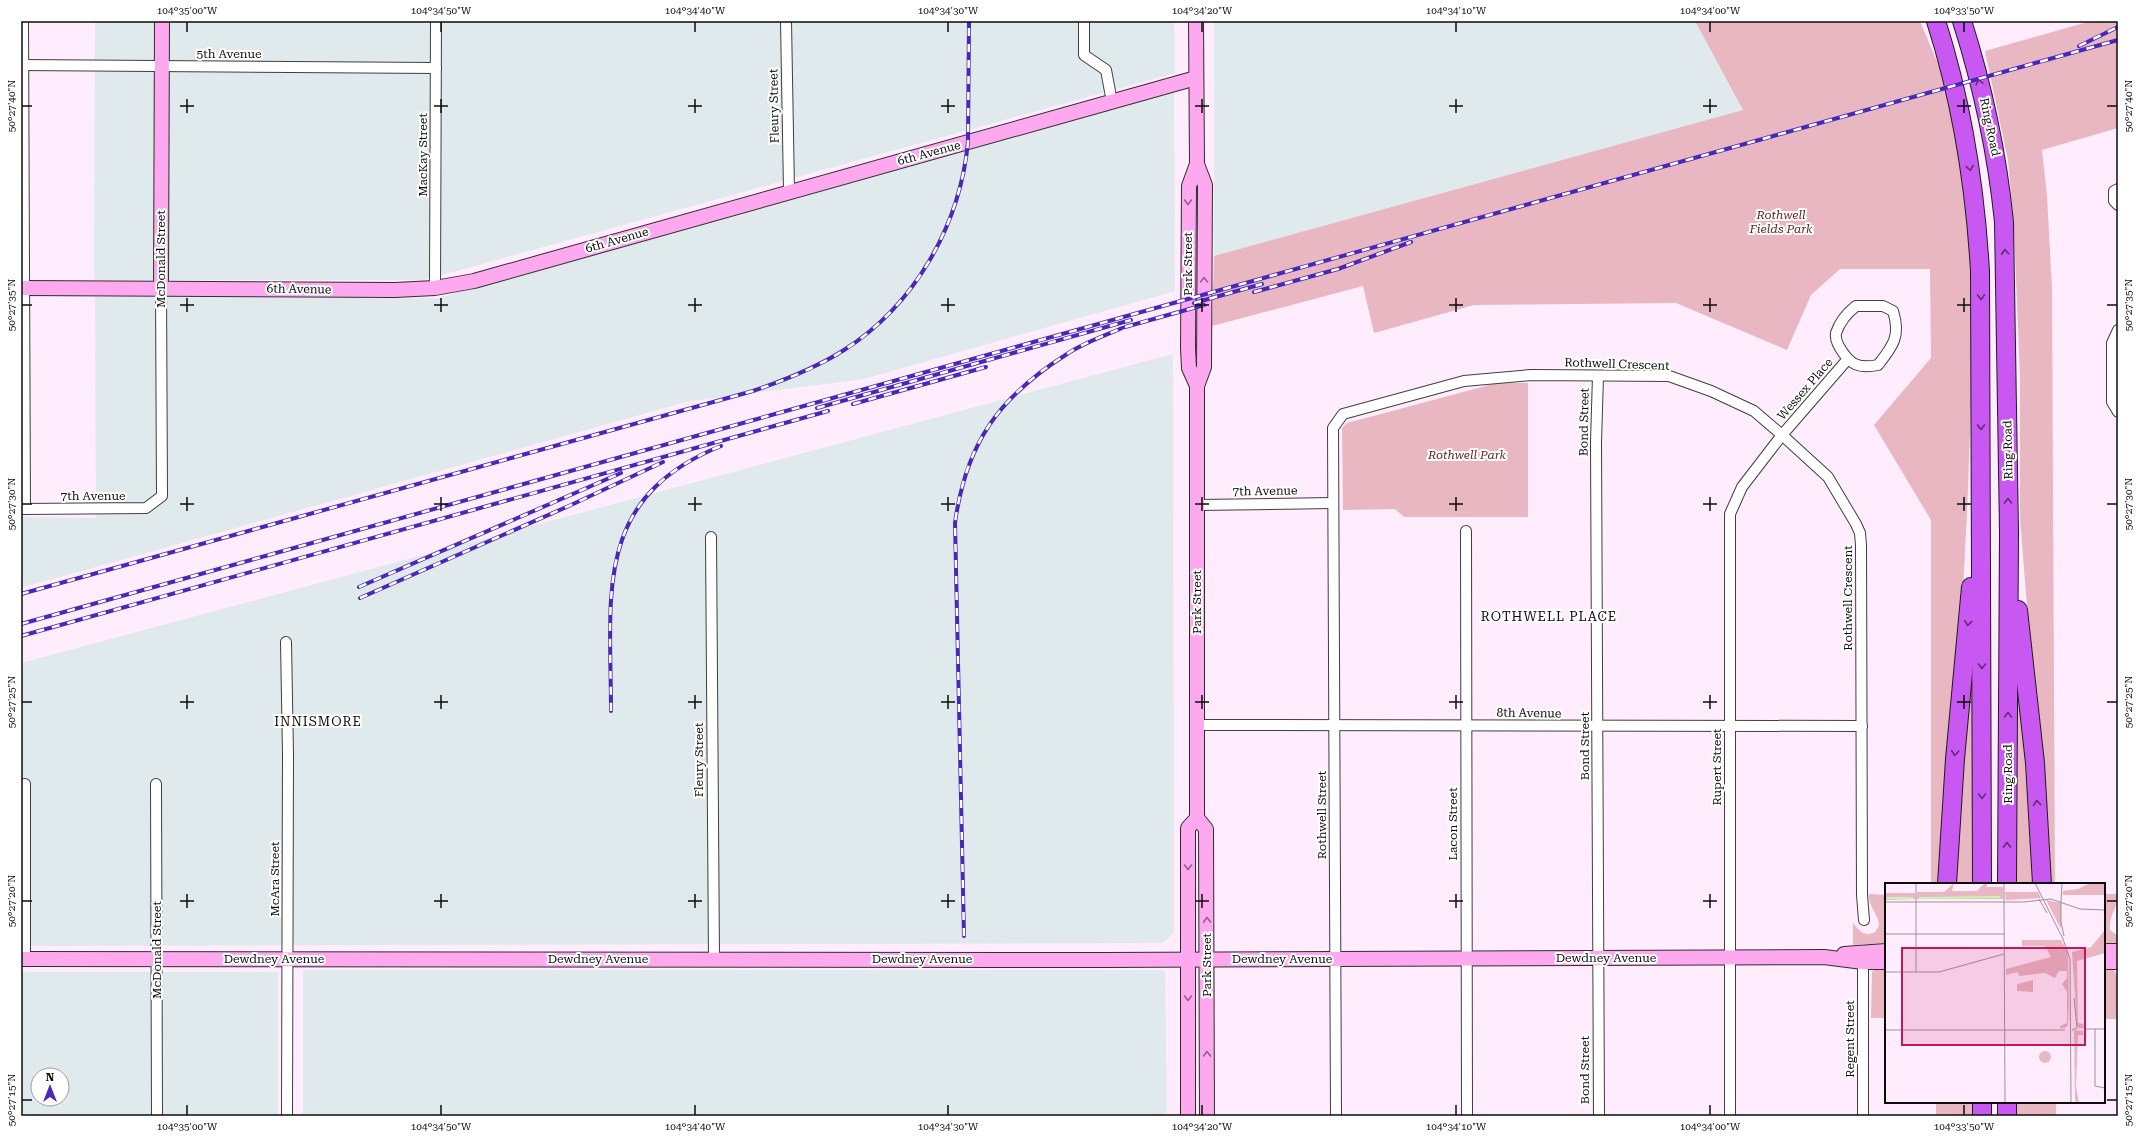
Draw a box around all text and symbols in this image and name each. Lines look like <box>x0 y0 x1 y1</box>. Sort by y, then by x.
text: 104°35'00"W <box>157 5 218 16</box>
text: 104°34'50"W <box>411 5 472 16</box>
text: 104°34'40"W <box>665 5 726 16</box>
text: 104°34'30"W <box>918 5 979 16</box>
text: 104°34'20"W <box>1172 5 1233 16</box>
text: 104°34'10"W <box>1426 5 1487 16</box>
text: 104°34'00"W <box>1680 5 1741 16</box>
text: 104°33'50"W <box>1934 5 1995 16</box>
street label: 5th Avenue <box>196 47 262 61</box>
street label: Fleury Street <box>766 68 782 143</box>
one-way arrow <box>1976 79 1984 86</box>
text: 50°27'40"N <box>6 80 17 132</box>
text: 50°27'40"N <box>2123 80 2134 132</box>
street label: Ring Road <box>1977 97 2003 158</box>
street label: MacKay Street <box>416 113 430 197</box>
street label: 6th Avenue <box>896 138 963 168</box>
one-way arrow <box>1965 165 1974 171</box>
one-way arrow <box>1184 199 1193 205</box>
park label: Rothwell Fields Park <box>1748 208 1813 236</box>
street label: McDonald Street <box>154 210 168 308</box>
street label: 6th Avenue <box>584 224 651 256</box>
street label: Park Street <box>1181 232 1195 296</box>
one-way arrow <box>2001 249 2009 255</box>
one-way arrow <box>1200 277 1208 283</box>
text: 50°27'35"N <box>6 279 17 331</box>
text: 50°27'35"N <box>2123 279 2134 331</box>
street label: 6th Avenue <box>266 281 332 297</box>
one-way arrow <box>1977 294 1985 300</box>
street label: Rothwell Crescent <box>1564 355 1670 373</box>
street label: Wessex Place <box>1774 355 1836 423</box>
street label: Bond Street <box>1576 387 1592 456</box>
street label: Ring Road <box>2000 420 2016 480</box>
one-way arrow <box>1977 424 1985 430</box>
park label: Rothwell Park <box>1427 448 1507 462</box>
text: 50°27'30"N <box>6 478 17 530</box>
text: 50°27'30"N <box>2123 478 2134 530</box>
street label: 7th Avenue <box>1232 483 1298 499</box>
street label: 7th Avenue <box>60 489 126 503</box>
one-way arrow <box>2004 498 2012 504</box>
street label: Rothwell Crescent <box>1841 545 1855 651</box>
street label: Park Street <box>1190 570 1204 634</box>
district label: ROTHWELL PLACE <box>1481 609 1617 624</box>
one-way arrow <box>1963 620 1972 627</box>
one-way arrow <box>1977 663 1986 669</box>
text: 50°27'25"N <box>6 676 17 728</box>
text: 50°27'25"N <box>2123 676 2134 728</box>
street label: 8th Avenue <box>1496 705 1562 721</box>
street label: Bond Street <box>1578 711 1592 780</box>
one-way arrow <box>2004 712 2012 718</box>
district label: INNISMORE <box>274 714 362 729</box>
street label: Fleury Street <box>692 722 706 797</box>
street label: Rupert Street <box>1710 728 1724 806</box>
street label: Ring Road <box>2001 744 2015 804</box>
one-way arrow <box>1951 750 1960 756</box>
street label: Rothwell Street <box>1315 770 1329 859</box>
street label: Lacon Street <box>1446 787 1460 861</box>
one-way arrow <box>1978 793 1986 799</box>
one-way arrow <box>2033 800 2042 806</box>
street label: McAra Street <box>268 841 282 917</box>
one-way arrow <box>2003 842 2011 848</box>
one-way arrow <box>1184 864 1192 870</box>
text: 50°27'20"N <box>6 875 17 927</box>
text: 50°27'20"N <box>2123 875 2134 927</box>
inset map <box>1885 883 2105 1103</box>
street label: McDonald Street <box>150 901 164 999</box>
one-way arrow <box>1202 917 1211 923</box>
street label: Park Street <box>1200 933 1214 997</box>
street label: Dewdney Avenue <box>1556 951 1657 965</box>
street label: Dewdney Avenue <box>224 952 325 966</box>
street label: Dewdney Avenue <box>548 952 649 966</box>
street label: Dewdney Avenue <box>872 952 973 966</box>
street label: Dewdney Avenue <box>1232 952 1333 966</box>
one-way arrow <box>1184 995 1192 1001</box>
street label: Regent Street <box>1843 1000 1857 1078</box>
street label: Bond Street <box>1578 1035 1592 1104</box>
one-way arrow <box>1203 1051 1211 1057</box>
north arrow <box>30 1067 70 1107</box>
text: N <box>46 1071 55 1084</box>
text: 50°27'15"N <box>6 1074 17 1126</box>
text: 50°27'15"N <box>2123 1074 2134 1126</box>
text: 104°35'00"W <box>157 1121 218 1132</box>
text: 104°34'50"W <box>411 1121 472 1132</box>
text: 104°34'40"W <box>665 1121 726 1132</box>
text: 104°34'30"W <box>918 1121 979 1132</box>
text: 104°34'20"W <box>1172 1121 1233 1132</box>
text: 104°34'10"W <box>1426 1121 1487 1132</box>
text: 104°34'00"W <box>1680 1121 1741 1132</box>
text: 104°33'50"W <box>1934 1121 1995 1132</box>

